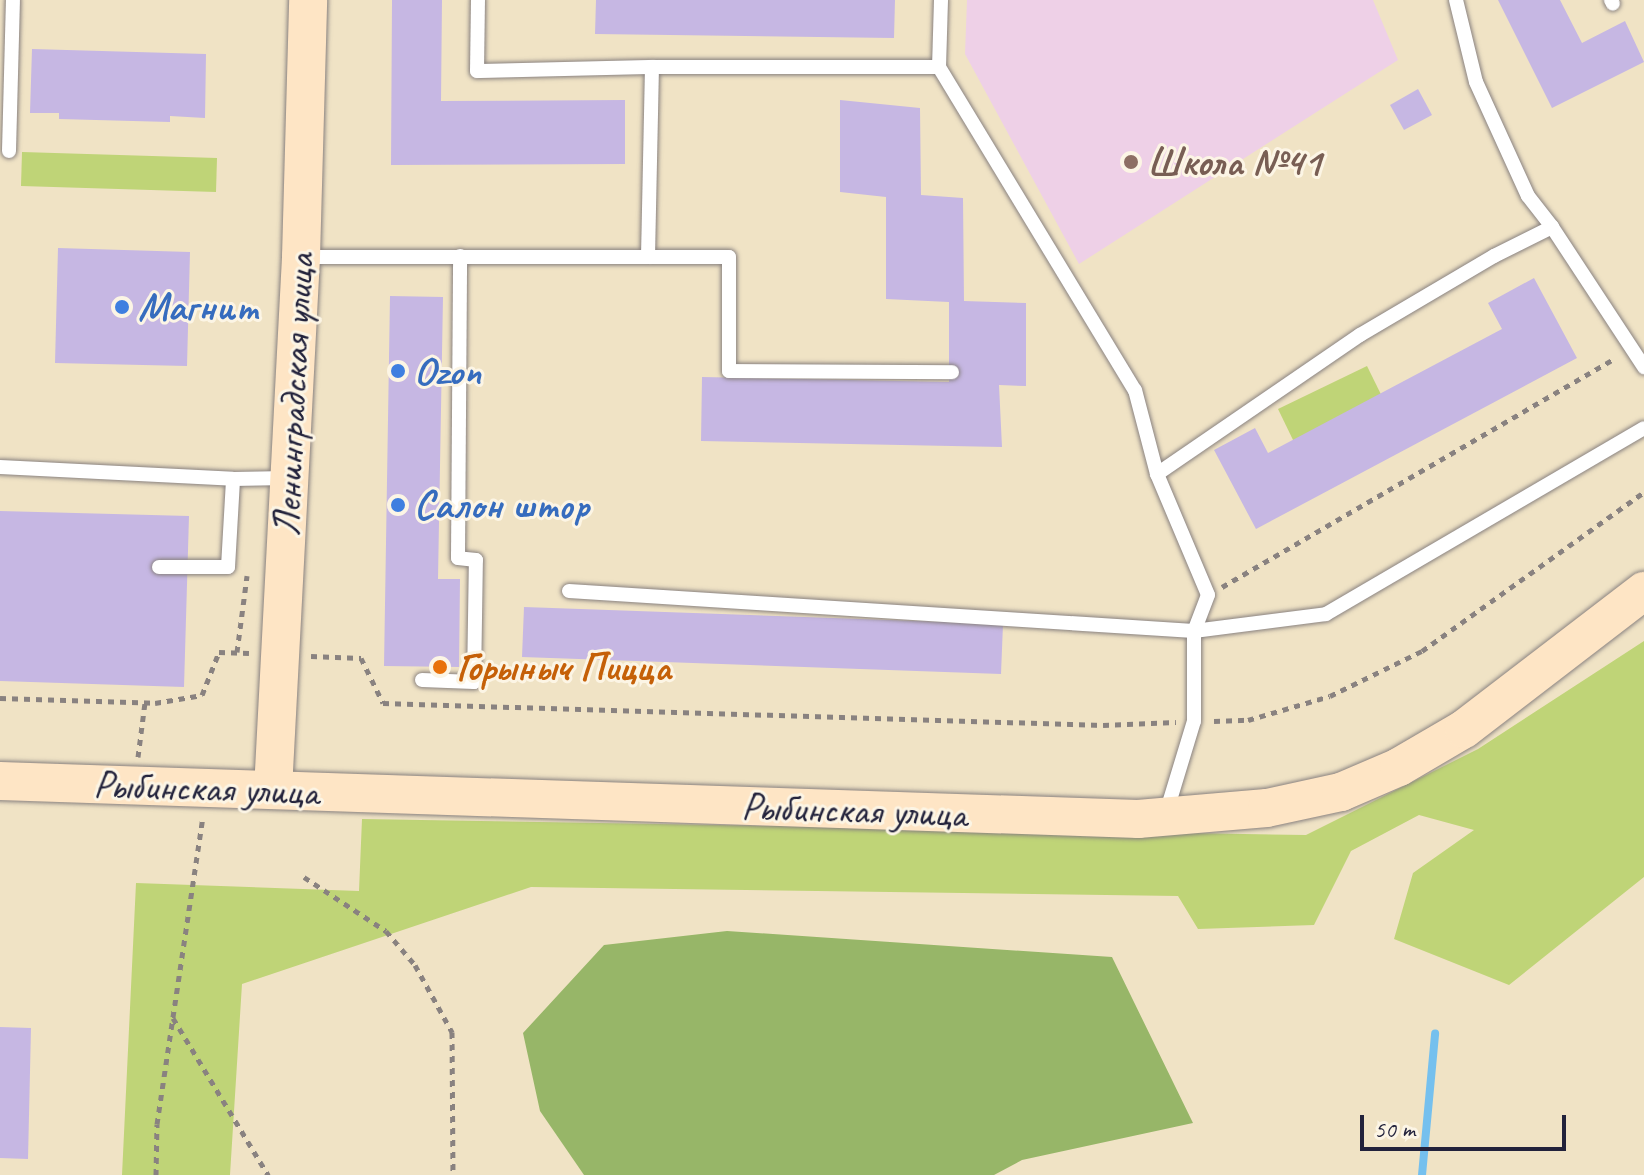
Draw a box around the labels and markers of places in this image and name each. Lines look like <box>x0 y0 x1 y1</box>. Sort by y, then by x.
place label: Школа №41 <box>1147 138 1321 186</box>
marker: Школа №41 <box>1122 153 1140 171</box>
place label: Магнит <box>138 283 259 331</box>
marker: Магнит <box>113 298 131 316</box>
place label: Ozon <box>414 347 481 395</box>
marker: Ozon <box>389 362 407 380</box>
place label: Салон штор <box>414 481 592 529</box>
marker: Салон штор <box>389 496 407 514</box>
place label: Горыныч Пицца <box>456 643 671 691</box>
marker: Горыныч Пицца <box>431 658 449 676</box>

